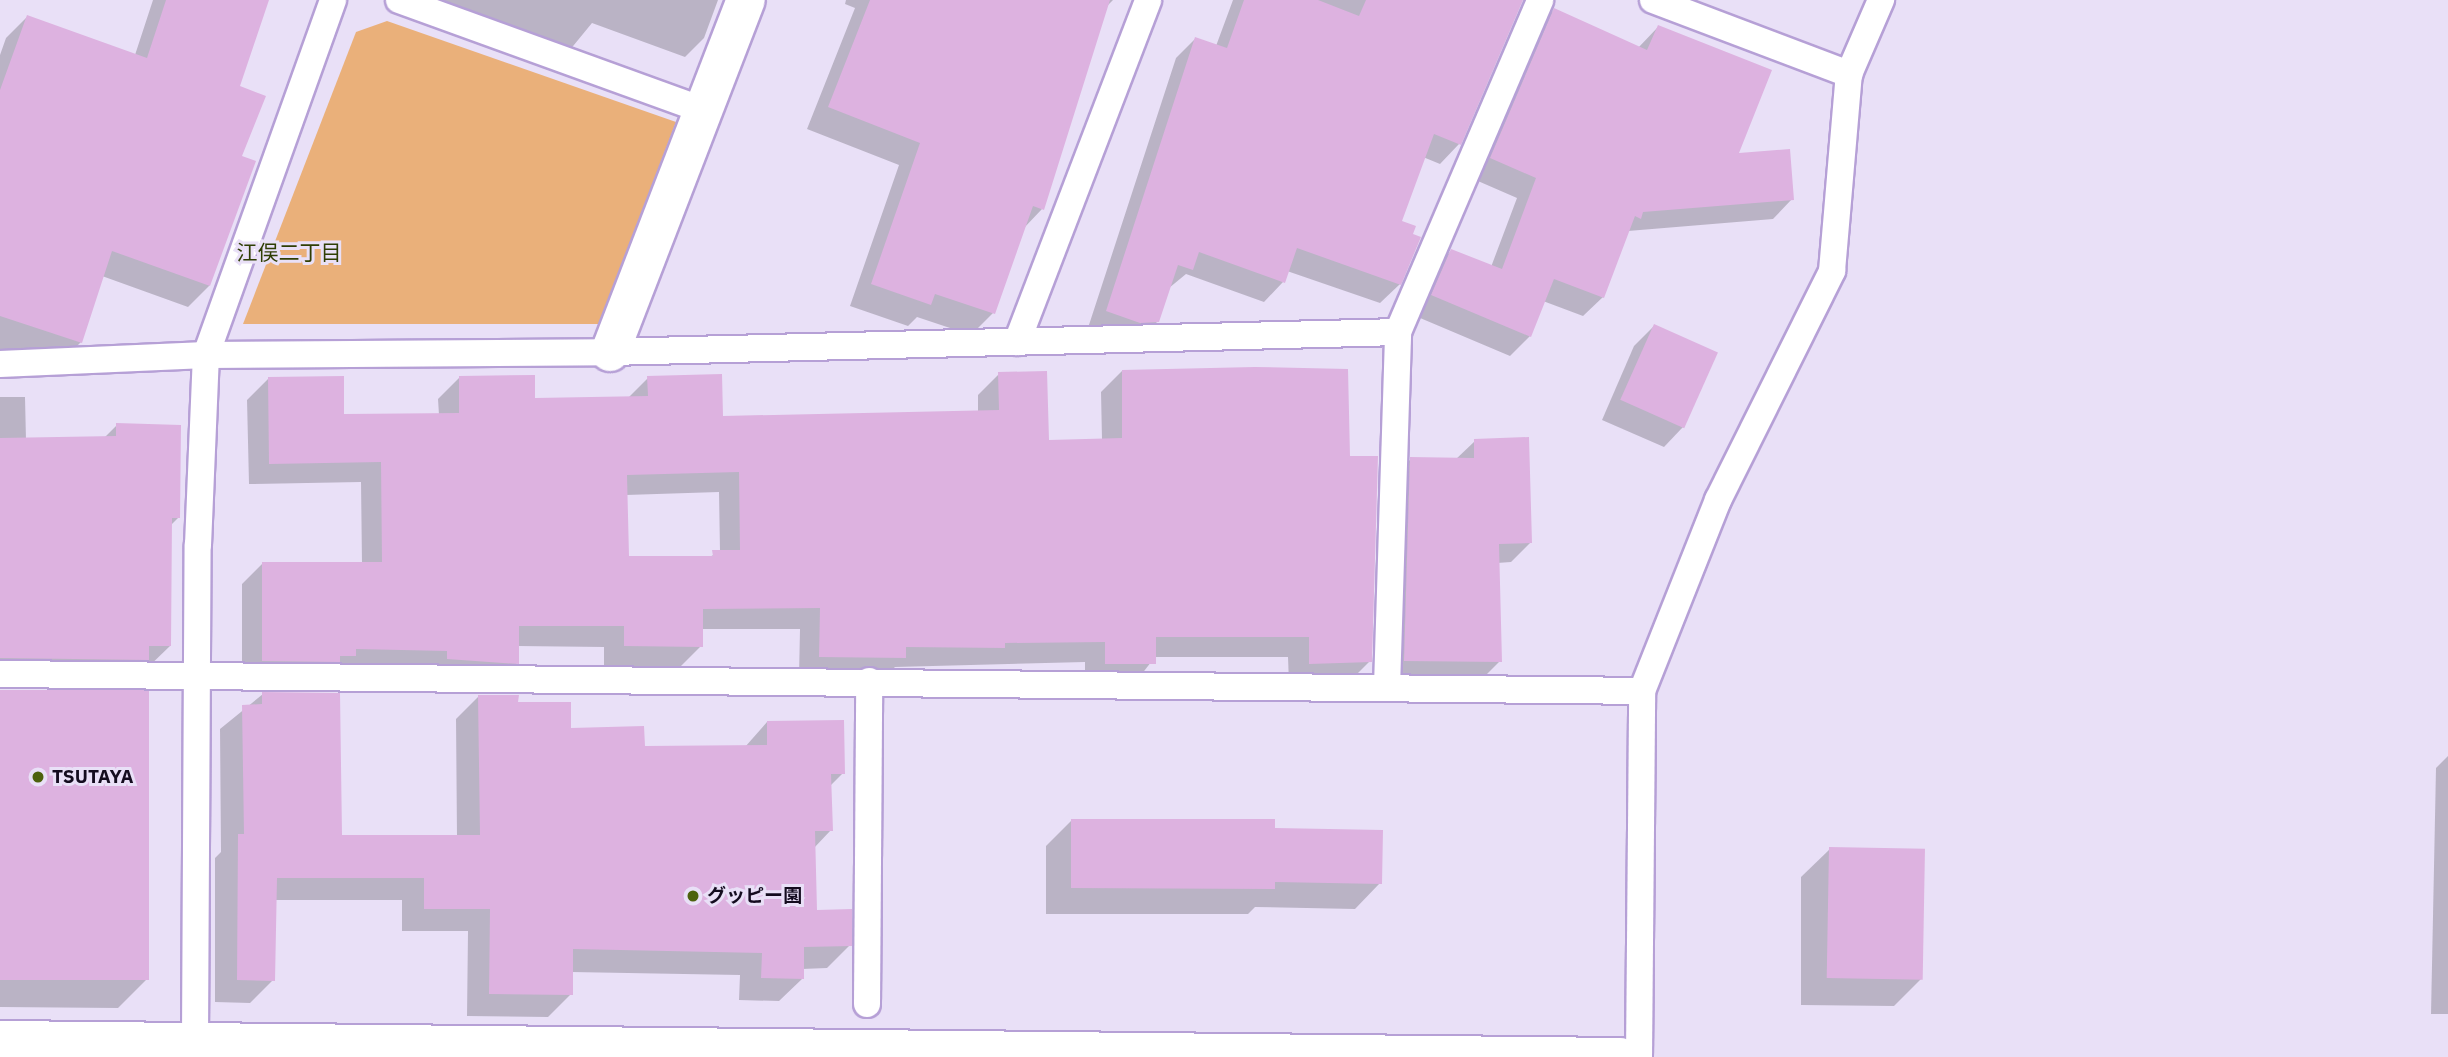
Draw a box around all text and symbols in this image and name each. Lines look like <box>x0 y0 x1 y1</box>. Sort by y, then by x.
district label: 江俣二丁目 <box>237 239 341 265</box>
place label: TSUTAYA <box>52 766 133 788</box>
marker: TSUTAYA <box>30 769 46 785</box>
place label: グッピー園 <box>707 885 802 907</box>
marker: グッピー園 <box>685 888 701 904</box>

